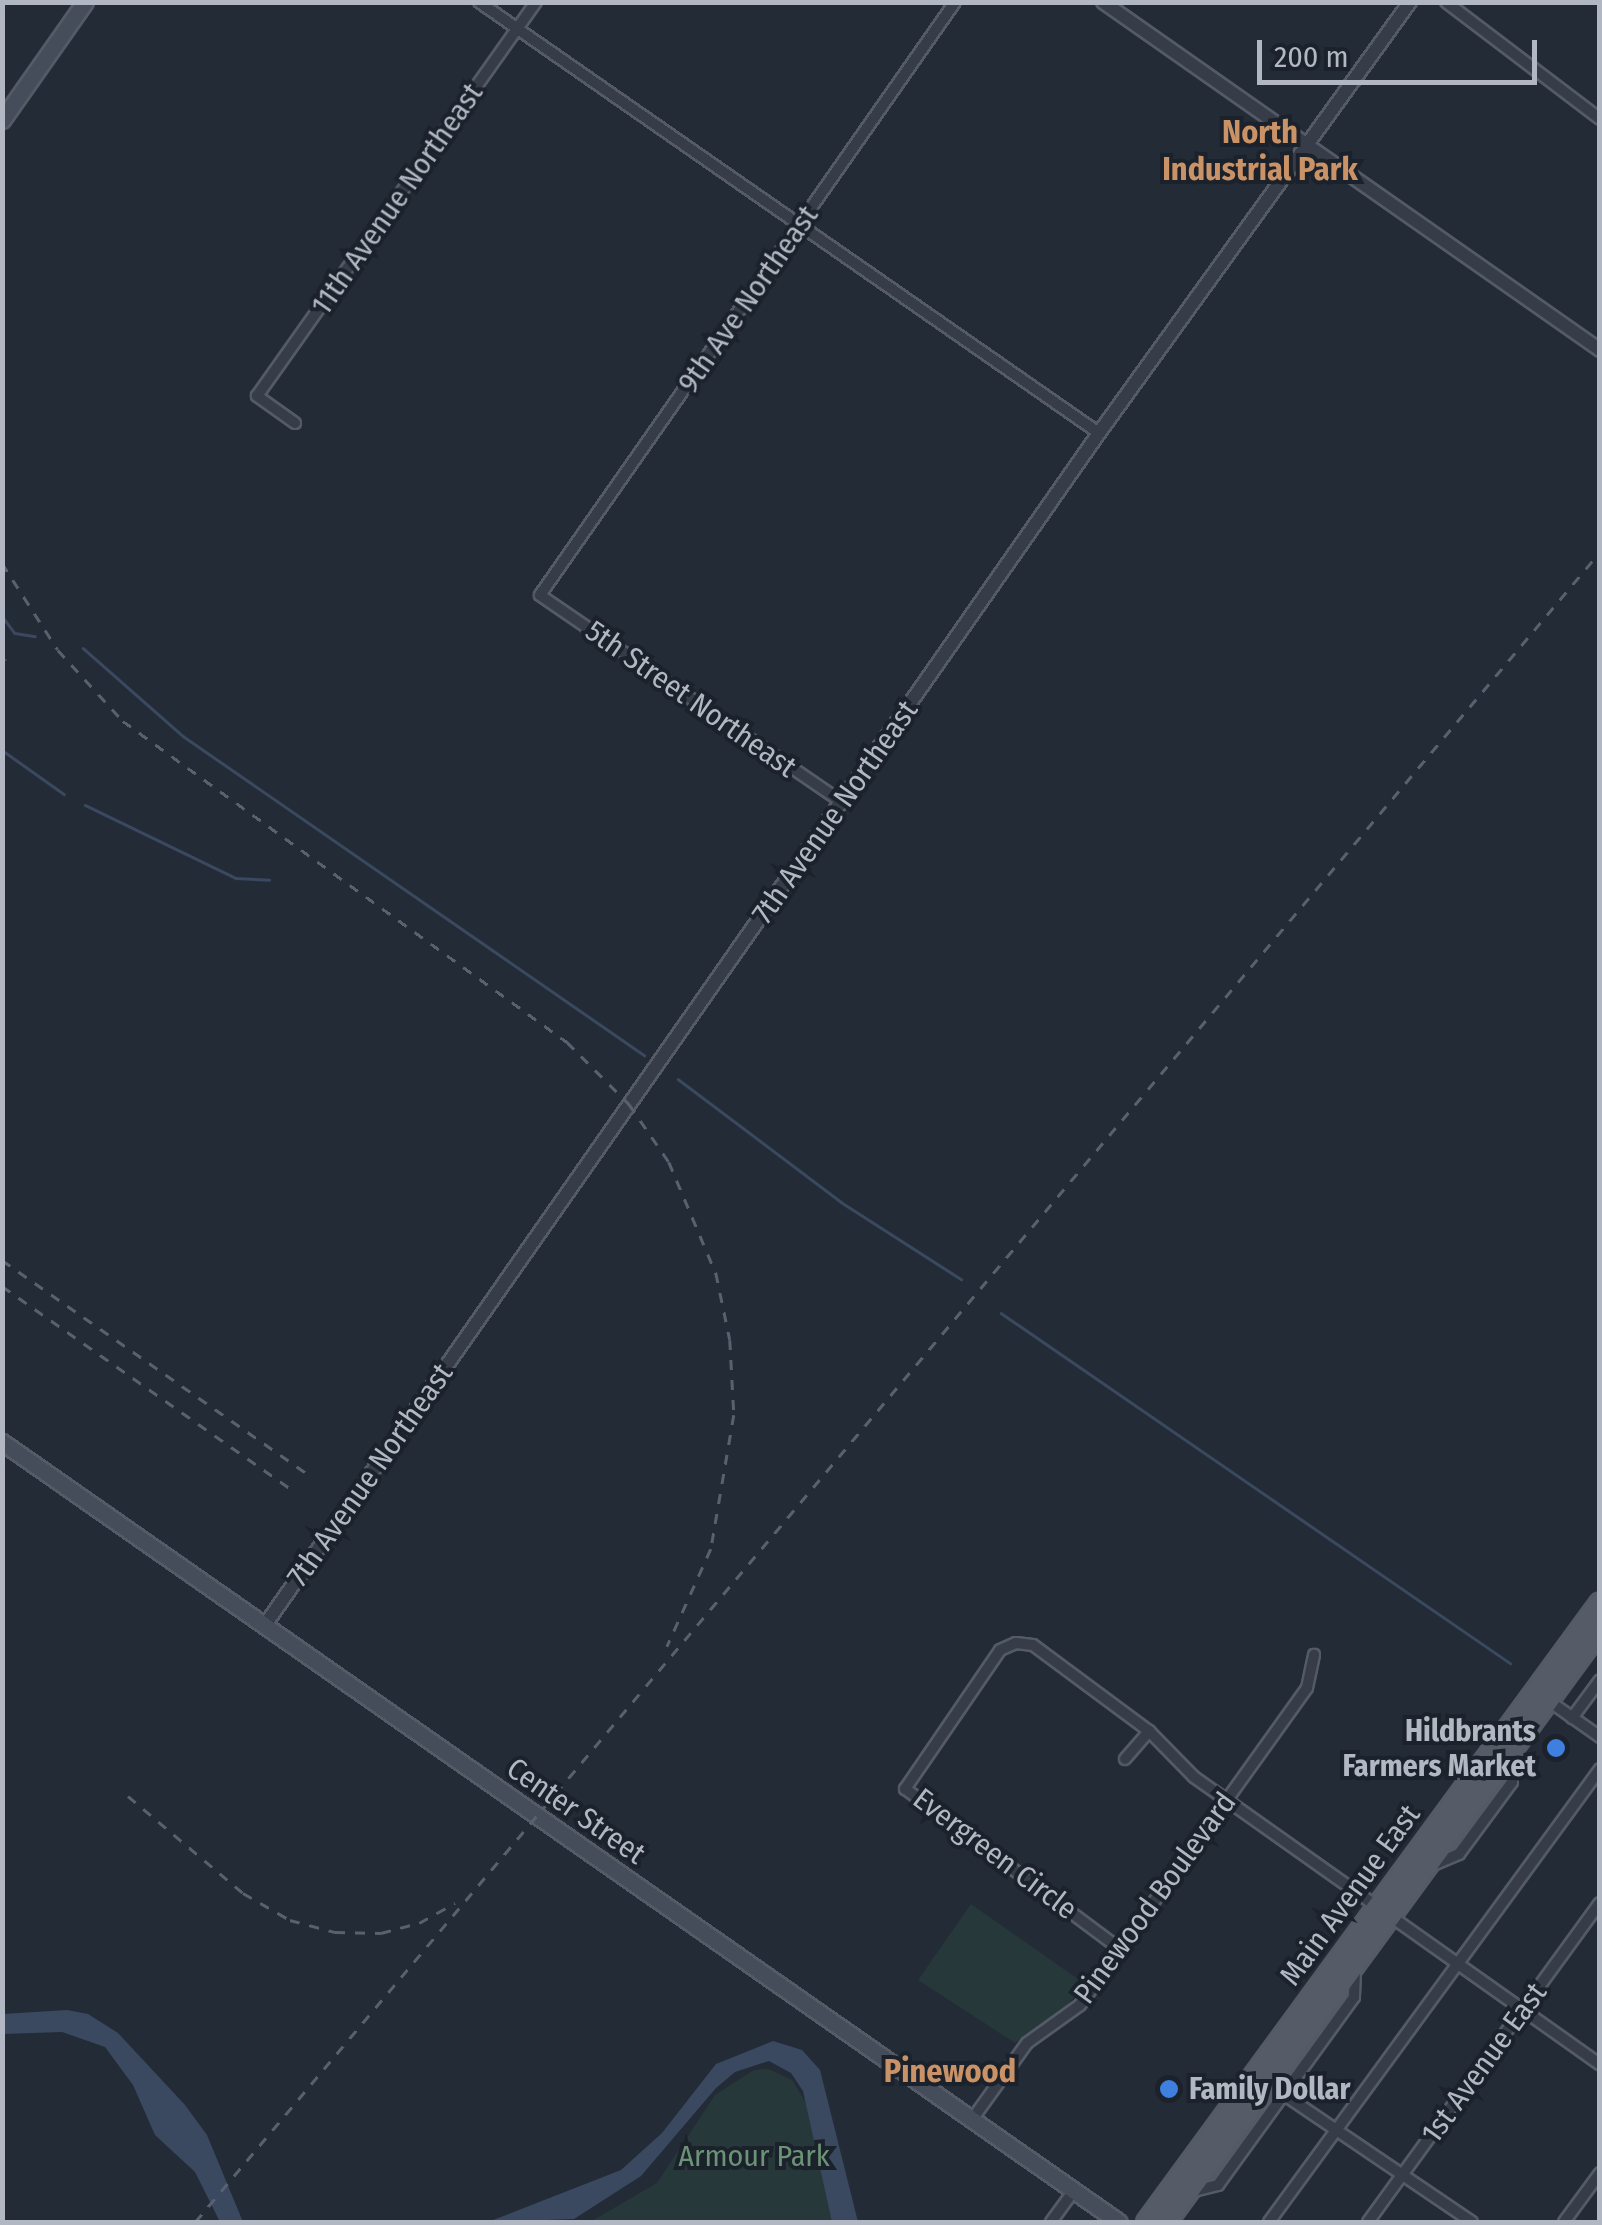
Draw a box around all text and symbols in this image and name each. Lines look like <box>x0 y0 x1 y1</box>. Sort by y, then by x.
scale bar <box>1262 20 1542 82</box>
text: 200 m <box>1274 39 1349 75</box>
street label: 11th Avenue Northeast <box>304 76 490 322</box>
district label: North Industrial Park <box>1162 114 1358 189</box>
street label: 9th Ave Northeast <box>670 199 826 399</box>
street label: 5th Street Northeast <box>579 613 803 785</box>
street label: 7th Avenue Northeast <box>745 694 925 930</box>
street label: 7th Avenue Northeast <box>280 1357 460 1593</box>
place label: Hildbrants Farmers Market <box>1342 1713 1536 1784</box>
marker: Hildbrants Farmers Market <box>1545 1737 1567 1759</box>
street label: Center Street <box>500 1750 652 1872</box>
street label: Evergreen Circle <box>906 1781 1084 1927</box>
street label: Pinewood Boulevard <box>1066 1786 1244 2010</box>
street label: Main Avenue East <box>1272 1798 1428 1992</box>
street label: 1st Avenue East <box>1414 1976 1554 2150</box>
district label: Pinewood <box>884 2052 1016 2090</box>
place label: Family Dollar <box>1189 2071 1350 2107</box>
marker: Family Dollar <box>1158 2078 1180 2100</box>
park label: Armour Park <box>678 2138 830 2174</box>

